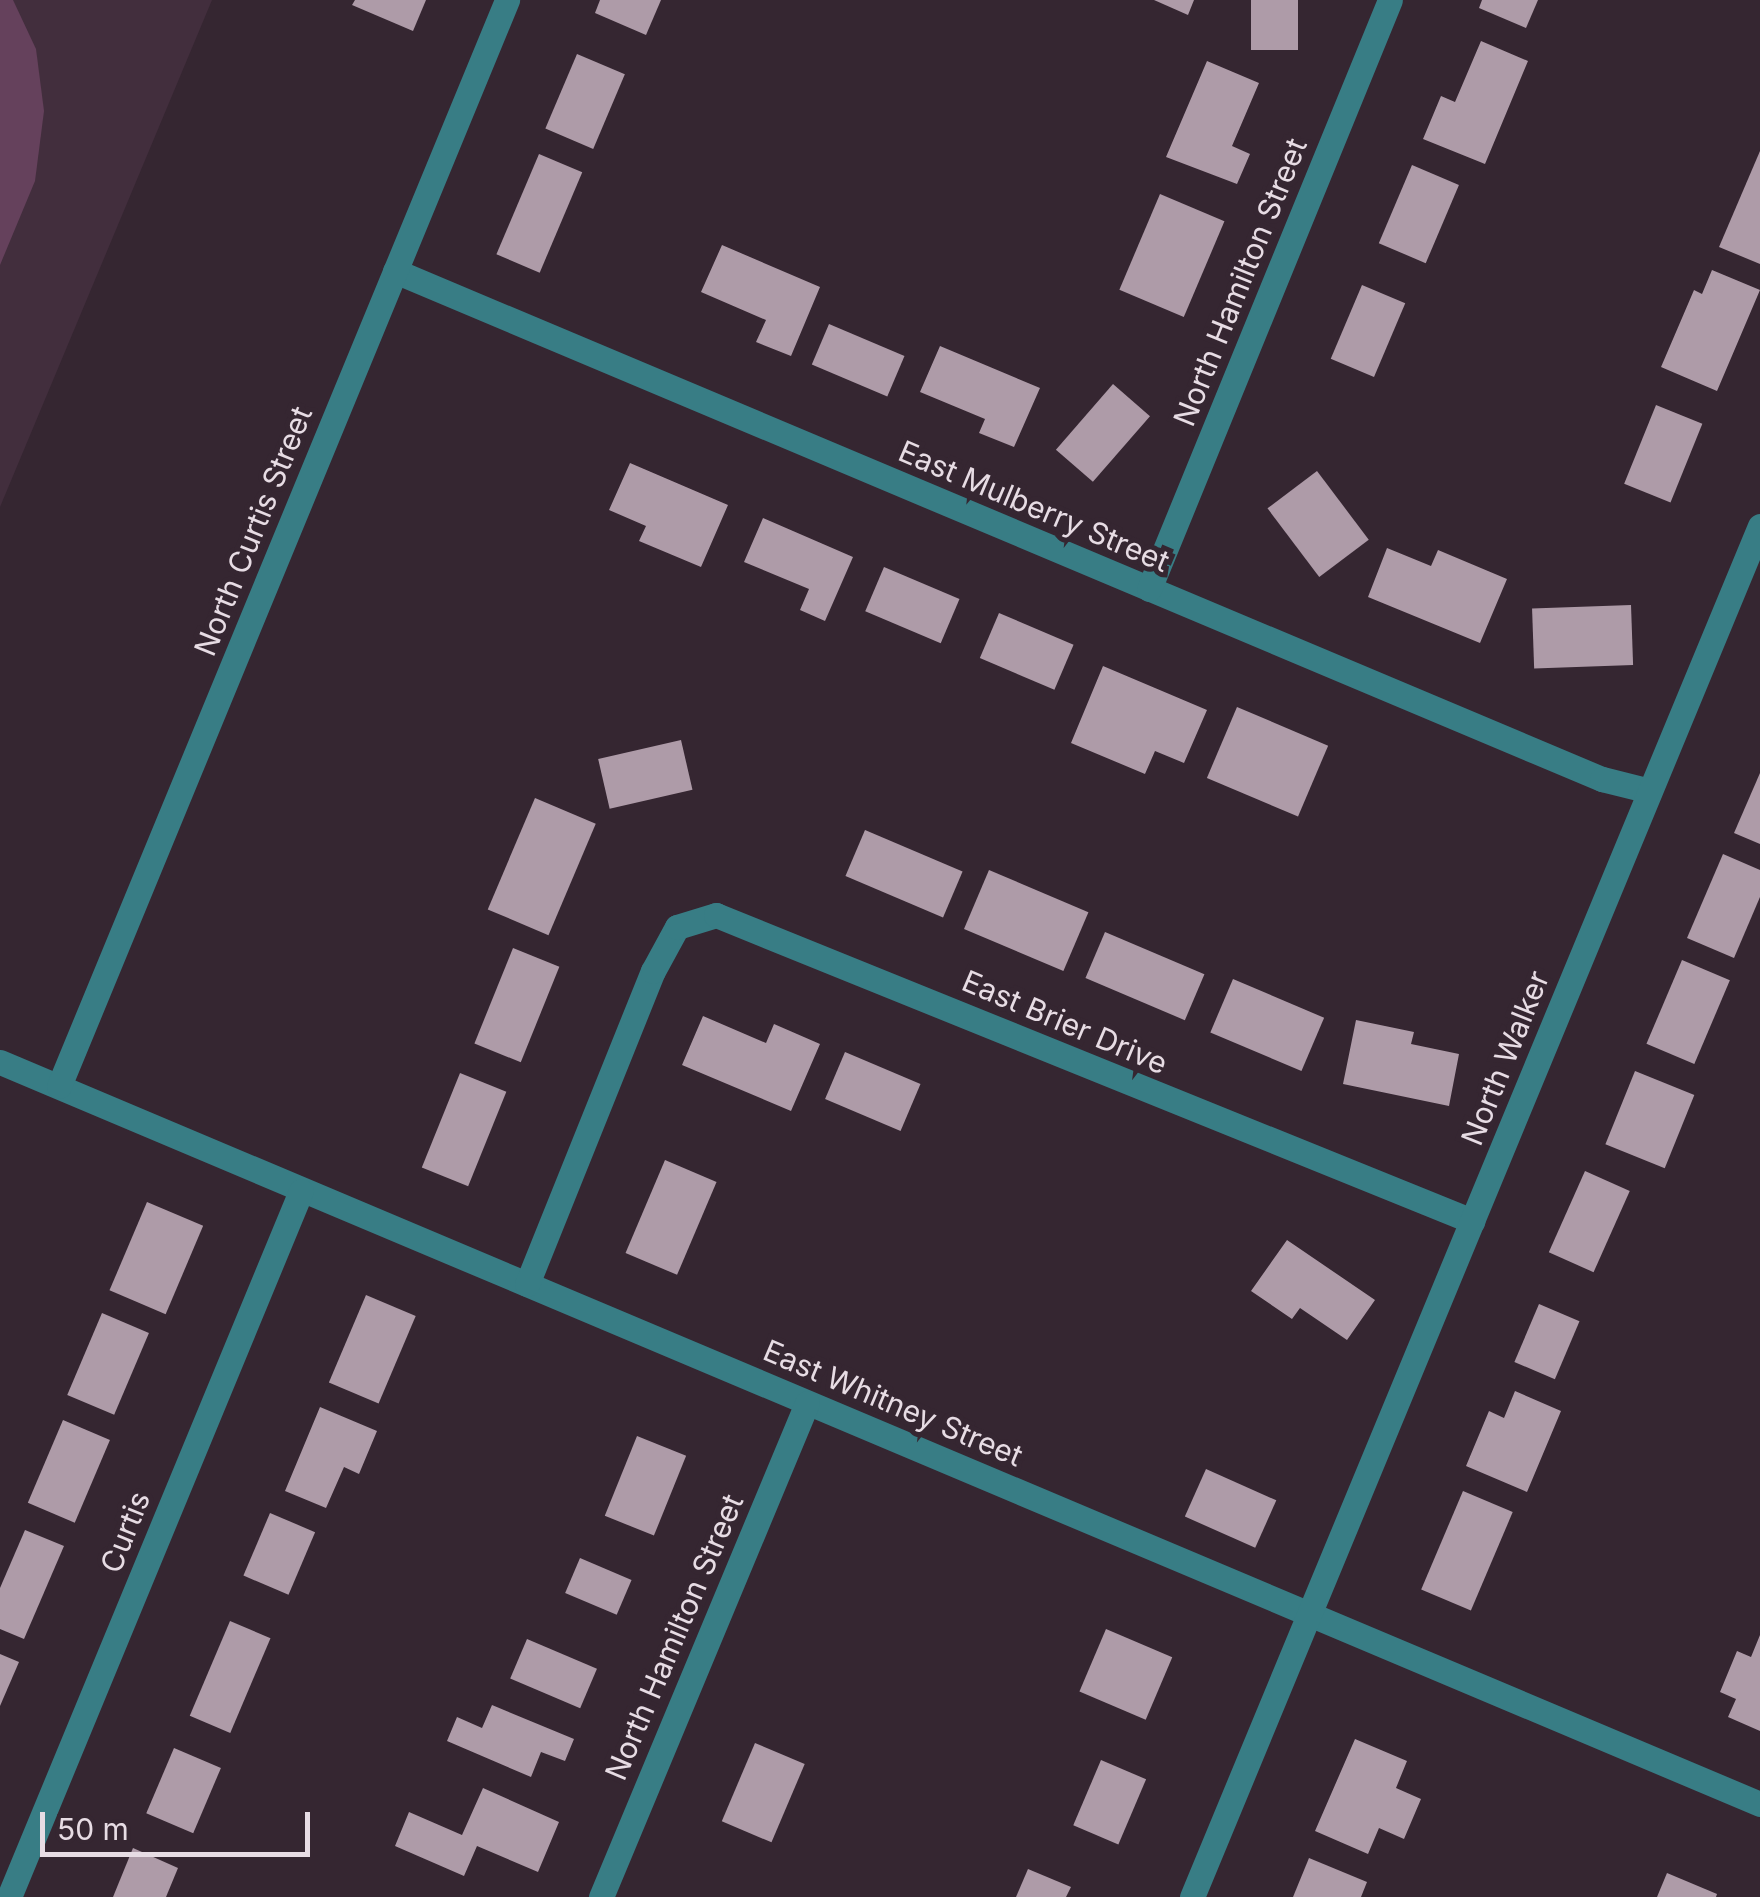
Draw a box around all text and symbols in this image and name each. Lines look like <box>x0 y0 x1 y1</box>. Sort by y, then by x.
street label: North Hamilton Street <box>1166 133 1314 431</box>
street label: North Curtis Street <box>187 401 319 661</box>
street label: East Mulberry Street <box>893 433 1175 579</box>
street label: East Brier Drive <box>957 963 1173 1081</box>
street label: North Walker <box>1454 965 1556 1151</box>
street label: East Whitney Street <box>758 1332 1028 1474</box>
street label: Curtis <box>93 1486 157 1578</box>
street label: North Hamilton Street <box>597 1489 751 1785</box>
scale bar <box>45 1792 315 1854</box>
text: 50 m <box>57 1811 129 1847</box>

